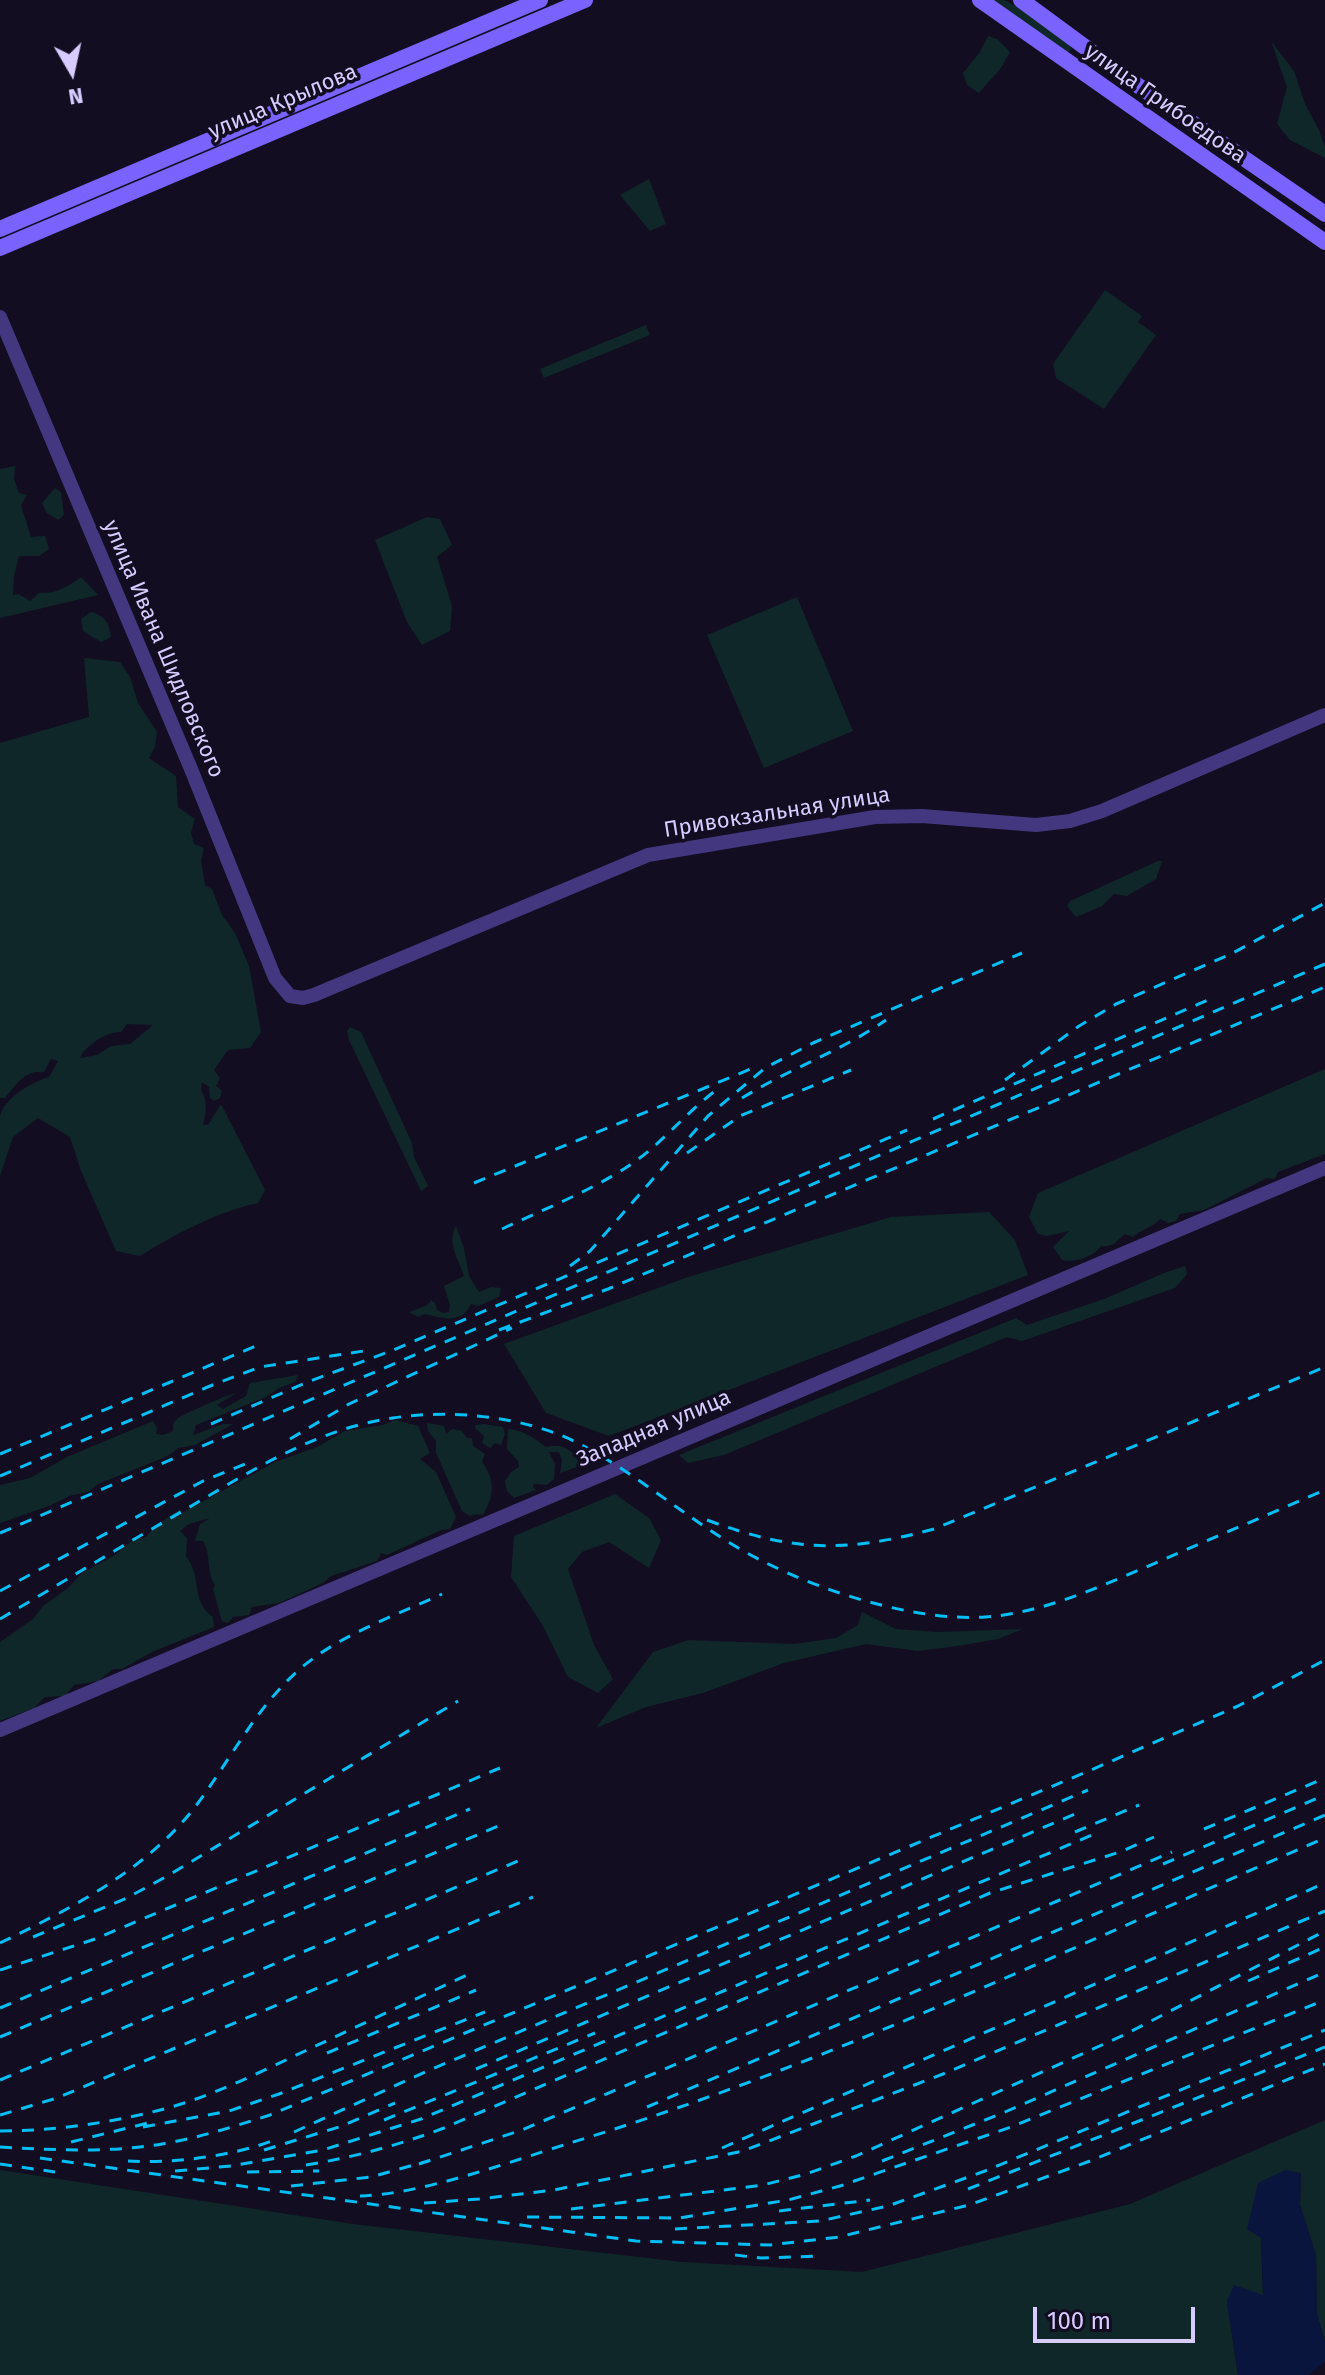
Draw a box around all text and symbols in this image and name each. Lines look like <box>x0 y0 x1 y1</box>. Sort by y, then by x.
north arrow <box>32 32 112 112</box>
street label: улица Грибоедова <box>1079 38 1251 170</box>
street label: улица Крылова <box>205 59 361 145</box>
text: N <box>67 82 85 111</box>
street label: улица Ивана Шидловского <box>97 516 229 782</box>
street label: Привокзальная улица <box>662 782 892 844</box>
street label: Западная улица <box>573 1385 735 1473</box>
scale bar <box>1037 2291 1199 2341</box>
text: 100 m <box>1047 2307 1111 2335</box>

